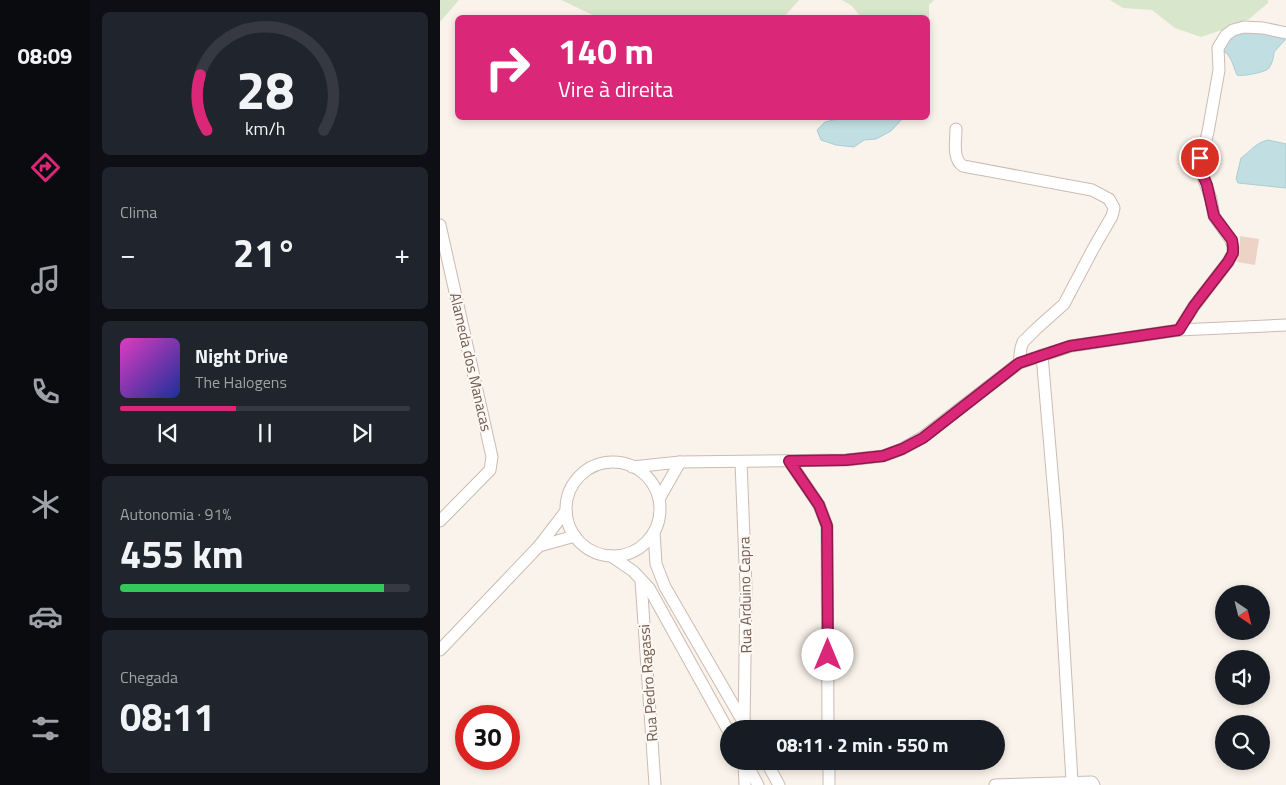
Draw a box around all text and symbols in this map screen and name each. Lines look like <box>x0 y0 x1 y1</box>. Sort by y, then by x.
text: 140 m <box>558 24 654 78</box>
icon: right <box>475 35 540 100</box>
text: 08:09 <box>18 39 72 73</box>
text: 28 <box>236 50 294 129</box>
text: Vire à direita <box>558 72 673 106</box>
text: km/h <box>245 115 285 142</box>
pin <box>1179 137 1221 179</box>
icon: arrive <box>1186 144 1214 172</box>
icon: directions <box>28 150 63 185</box>
text: Clima <box>120 200 157 224</box>
text: 21° <box>233 224 297 282</box>
text: − <box>120 232 136 275</box>
text: + <box>394 232 410 275</box>
icon: music <box>28 262 63 297</box>
street label: Alameda dos Manacas <box>444 290 498 434</box>
text: Night Drive <box>195 341 288 370</box>
text: The Halogens <box>195 370 287 394</box>
icon: phone <box>28 374 63 409</box>
icon: previous <box>154 419 182 447</box>
icon: pause <box>251 419 279 447</box>
icon: next <box>348 419 376 447</box>
icon: climate <box>28 487 63 522</box>
text: Autonomia · 91% <box>120 502 231 526</box>
text: 455 km <box>120 525 244 583</box>
street label: Rua Arduino Capra <box>732 536 758 654</box>
north arrow <box>1215 585 1270 640</box>
map controls <box>1215 585 1270 770</box>
icon: car <box>28 599 63 634</box>
street label: Rua Pedro Ragassi <box>632 623 664 743</box>
position arrow <box>801 628 853 680</box>
button: sound <box>1215 650 1270 705</box>
text: Chegada <box>120 665 178 689</box>
text: 08:11 <box>120 688 215 746</box>
speed limit sign: 30 <box>455 705 520 770</box>
icon: filters <box>28 711 63 746</box>
button: search <box>1215 715 1270 770</box>
text: 08:11 · 2 min · 550 m <box>776 730 949 759</box>

